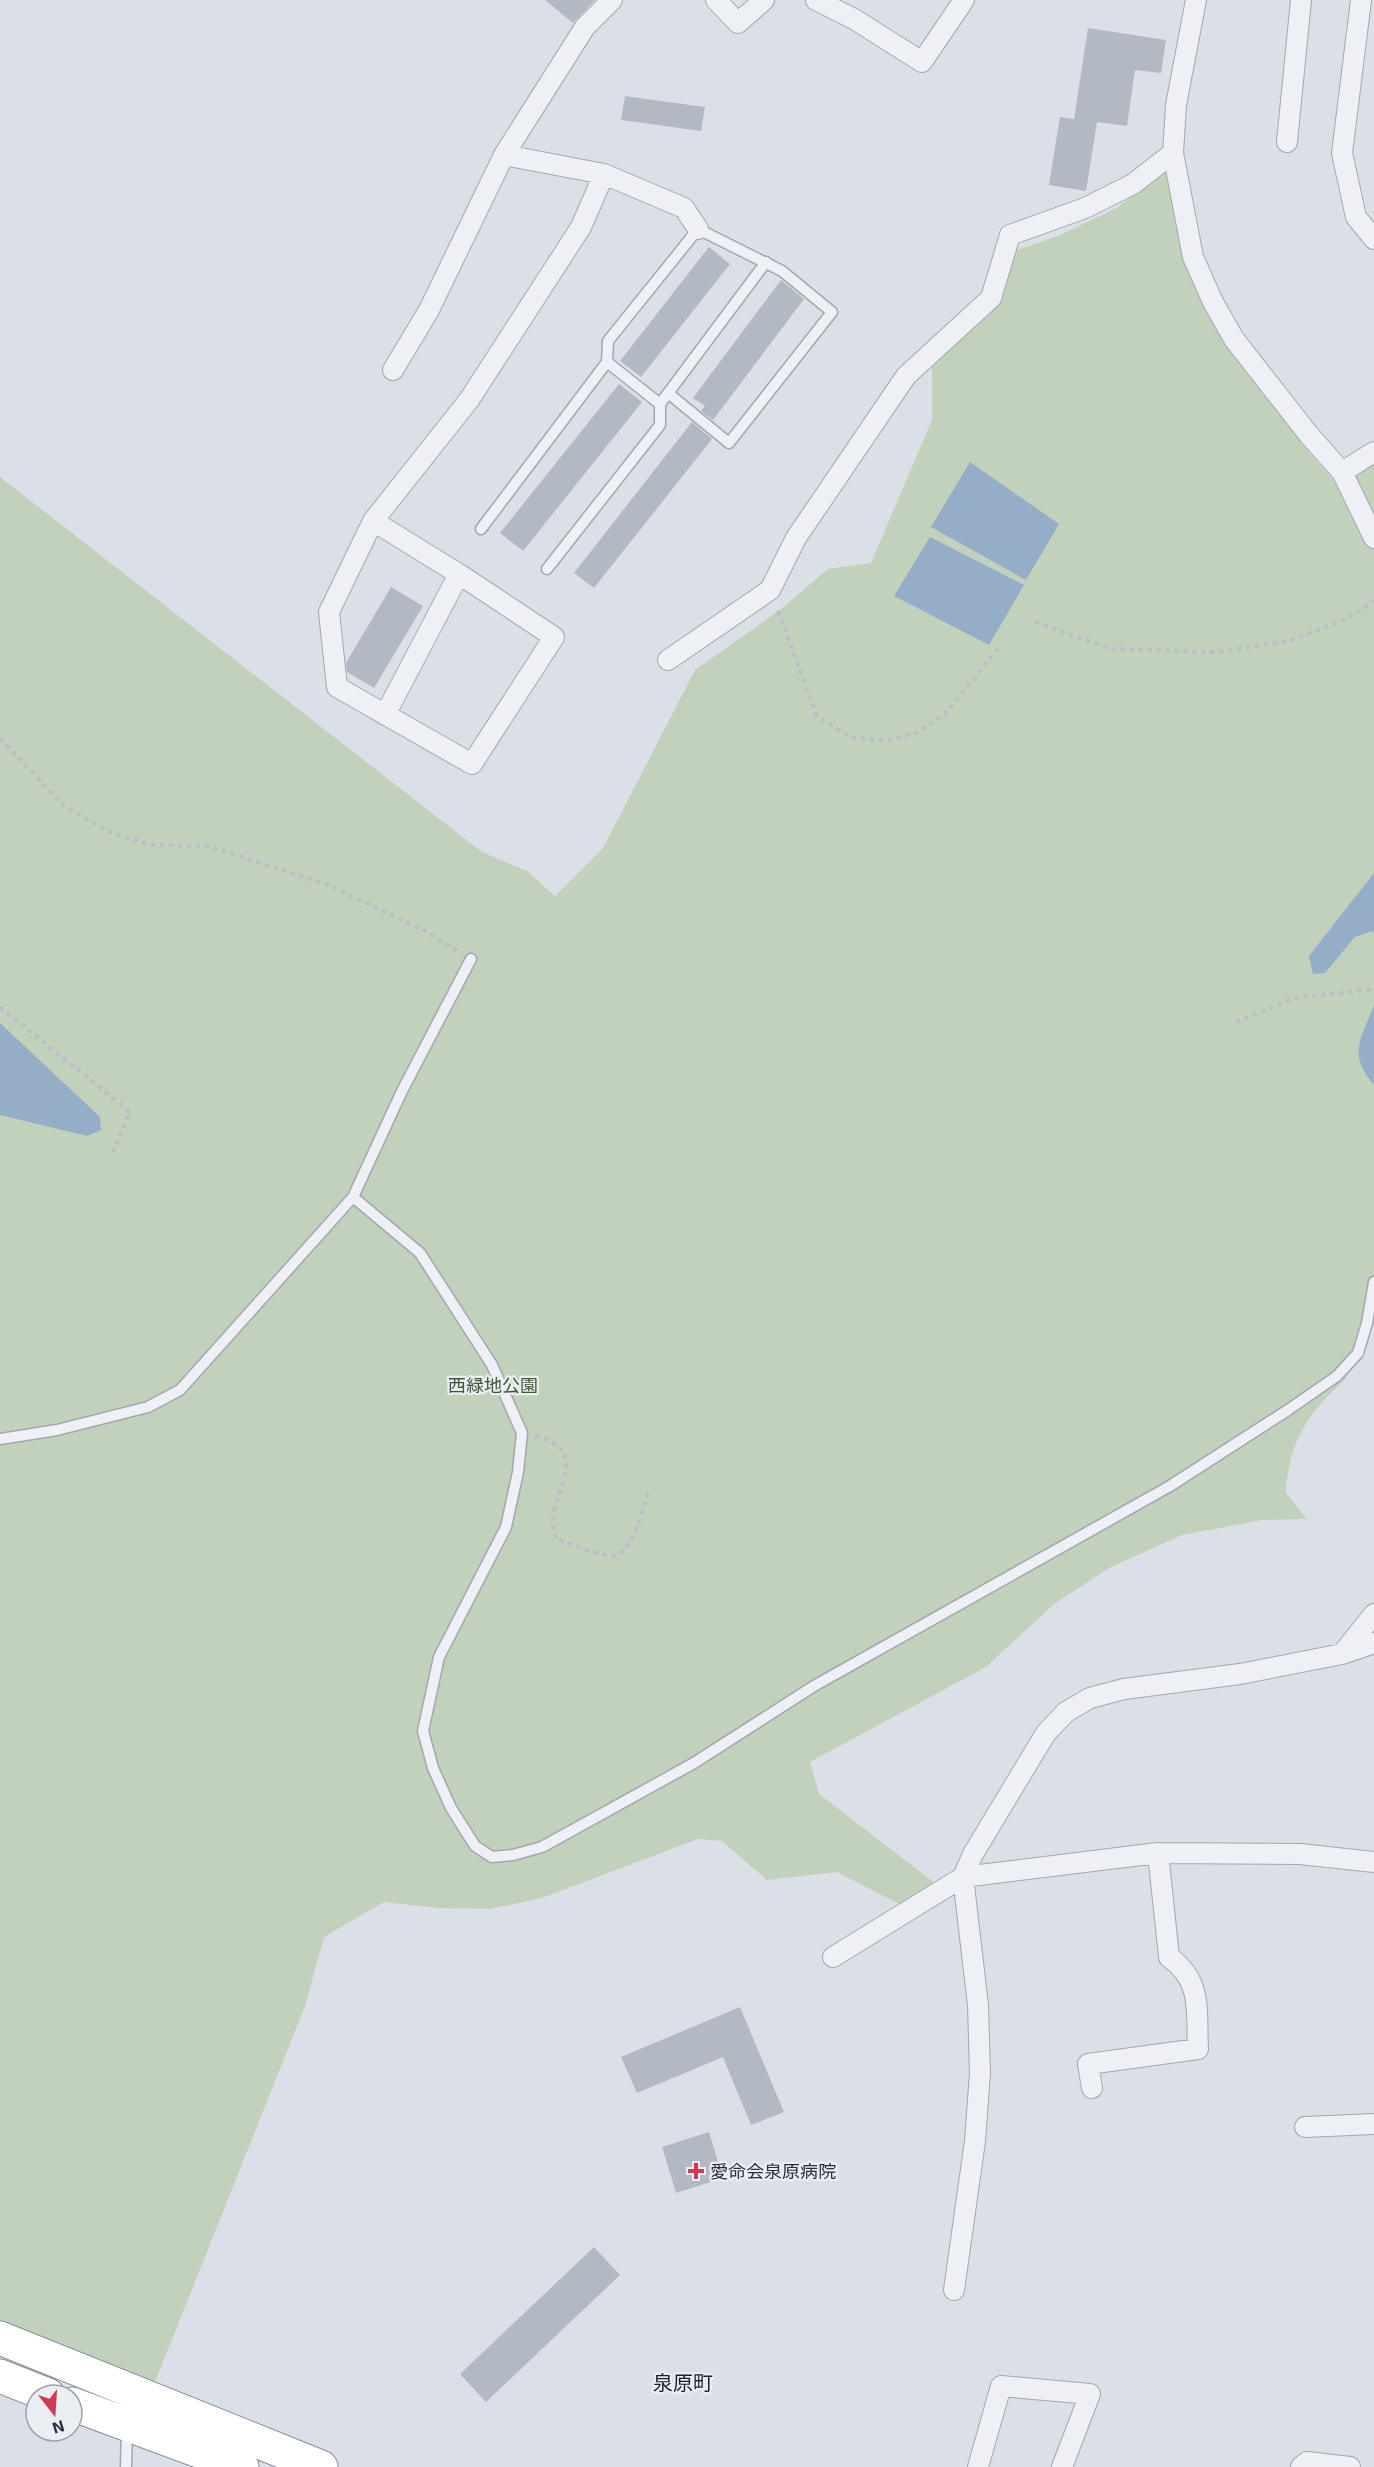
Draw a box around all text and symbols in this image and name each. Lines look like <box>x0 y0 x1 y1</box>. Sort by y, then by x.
park label: 西緑地公園 <box>448 1374 538 1396</box>
place label: 愛命会泉原病院 <box>710 2160 836 2182</box>
marker: 愛命会泉原病院 <box>687 2162 705 2180</box>
district label: 泉原町 <box>653 2370 713 2394</box>
north arrow <box>24 2383 84 2443</box>
text: N <box>50 2417 67 2439</box>

